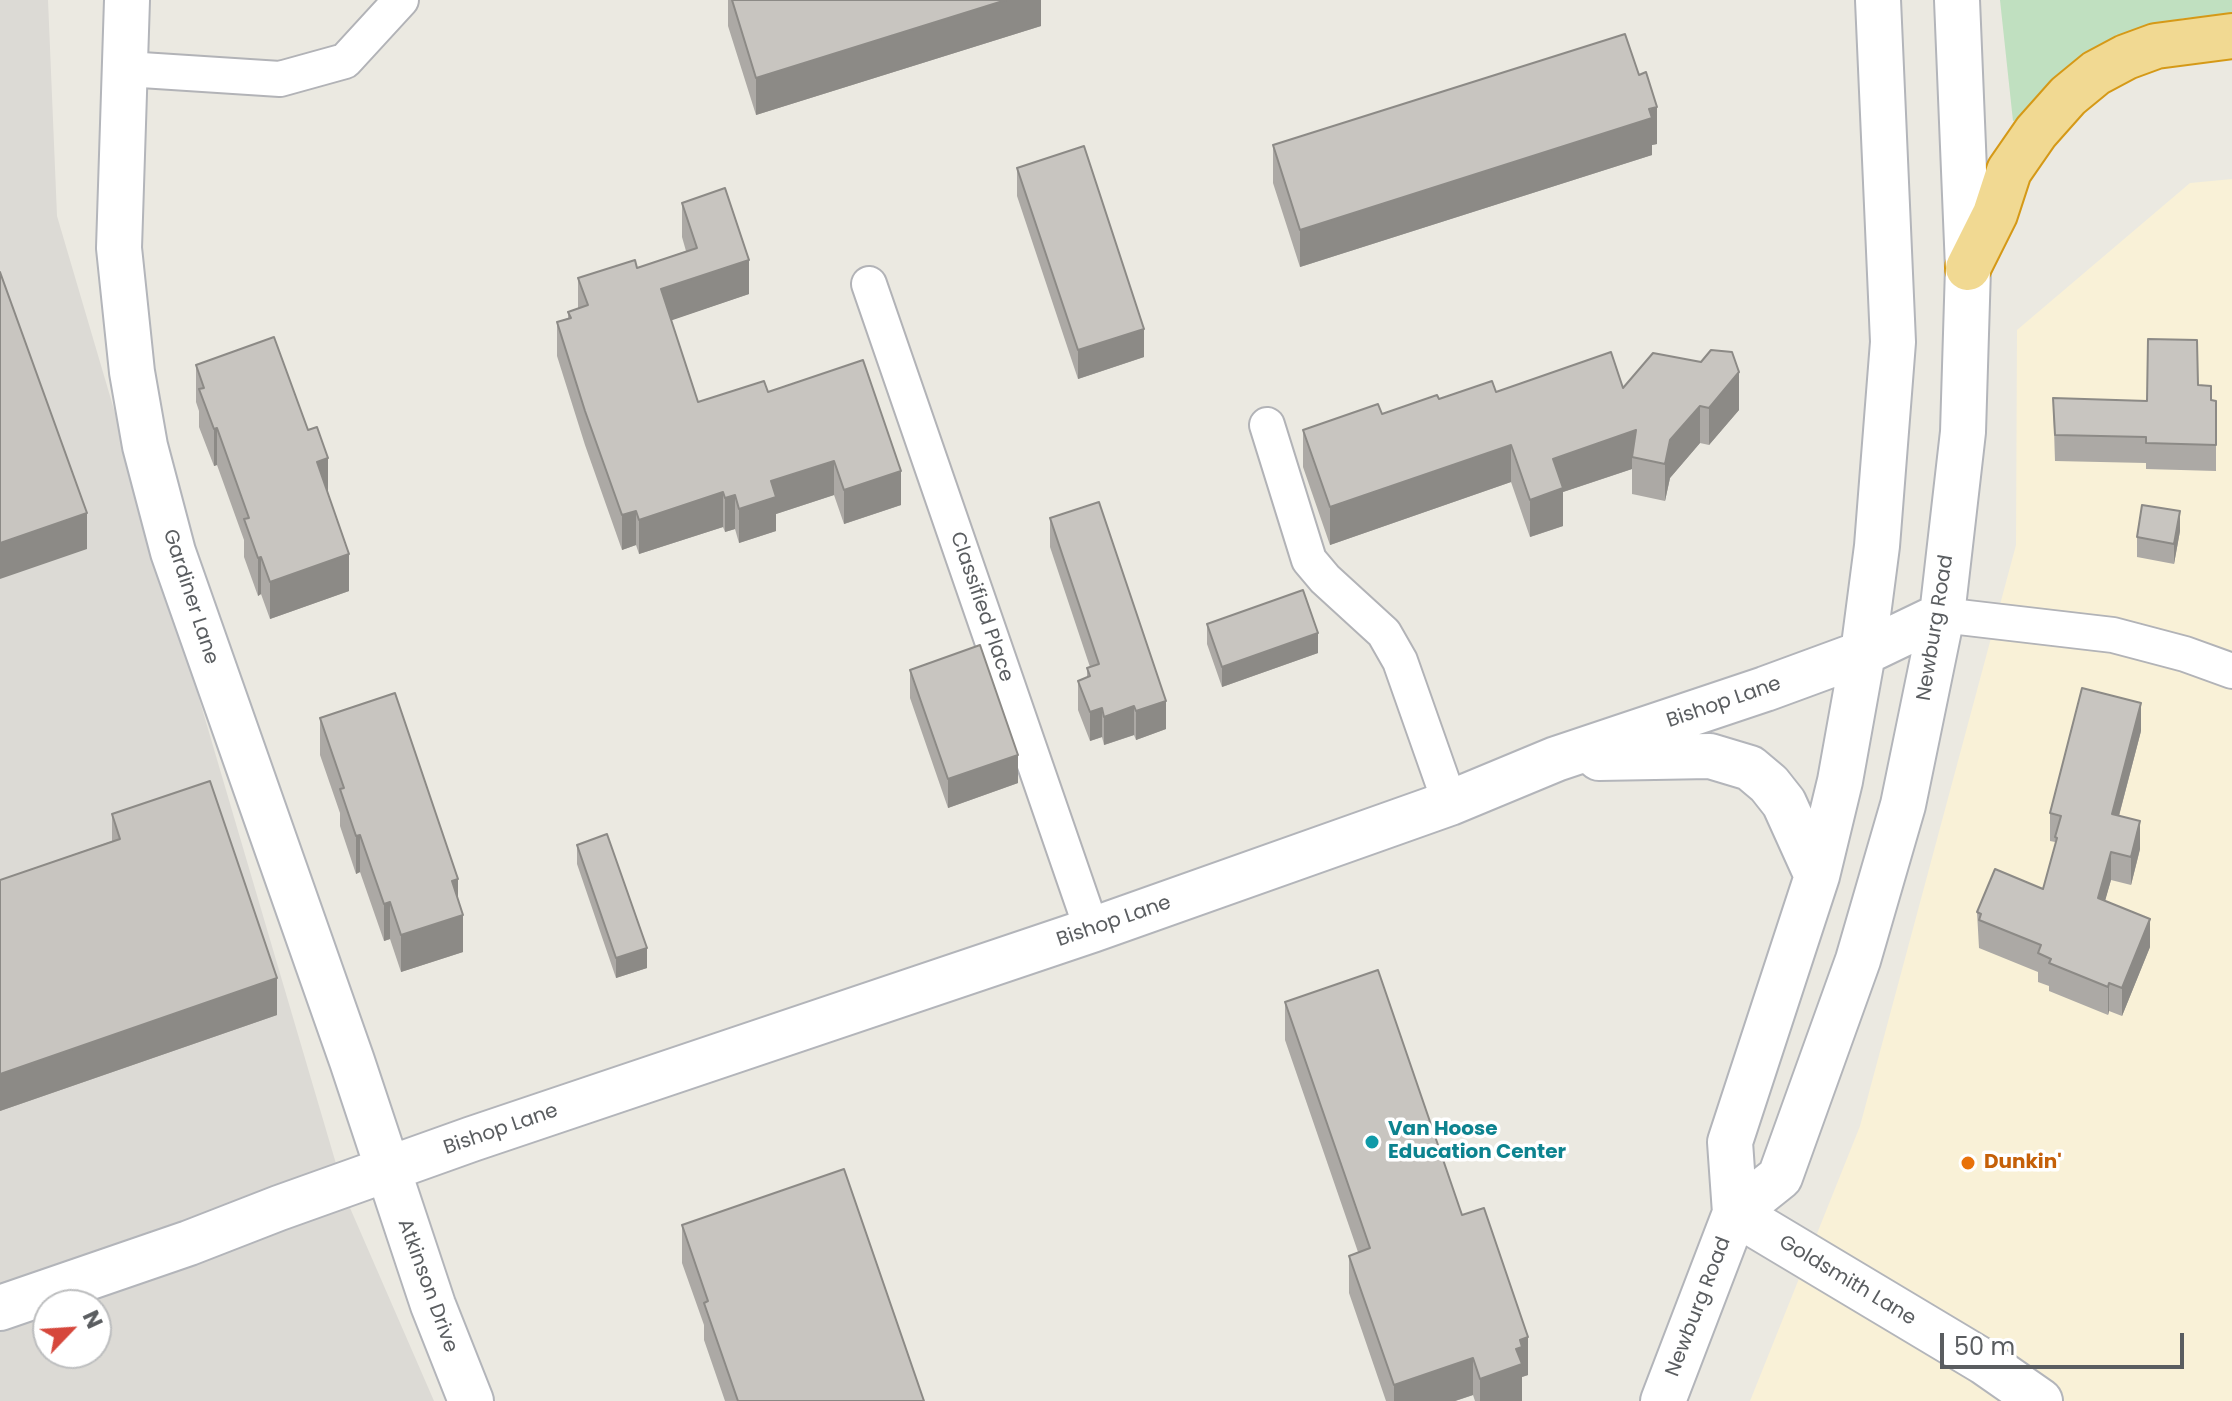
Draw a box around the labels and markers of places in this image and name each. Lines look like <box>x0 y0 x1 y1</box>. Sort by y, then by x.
place label: Van Hoose Education Center <box>1388 1118 1566 1165</box>
marker: Van Hoose Education Center <box>1363 1133 1381 1151</box>
place label: Dunkin' <box>1984 1151 2062 1175</box>
marker: Dunkin' <box>1959 1154 1977 1172</box>

